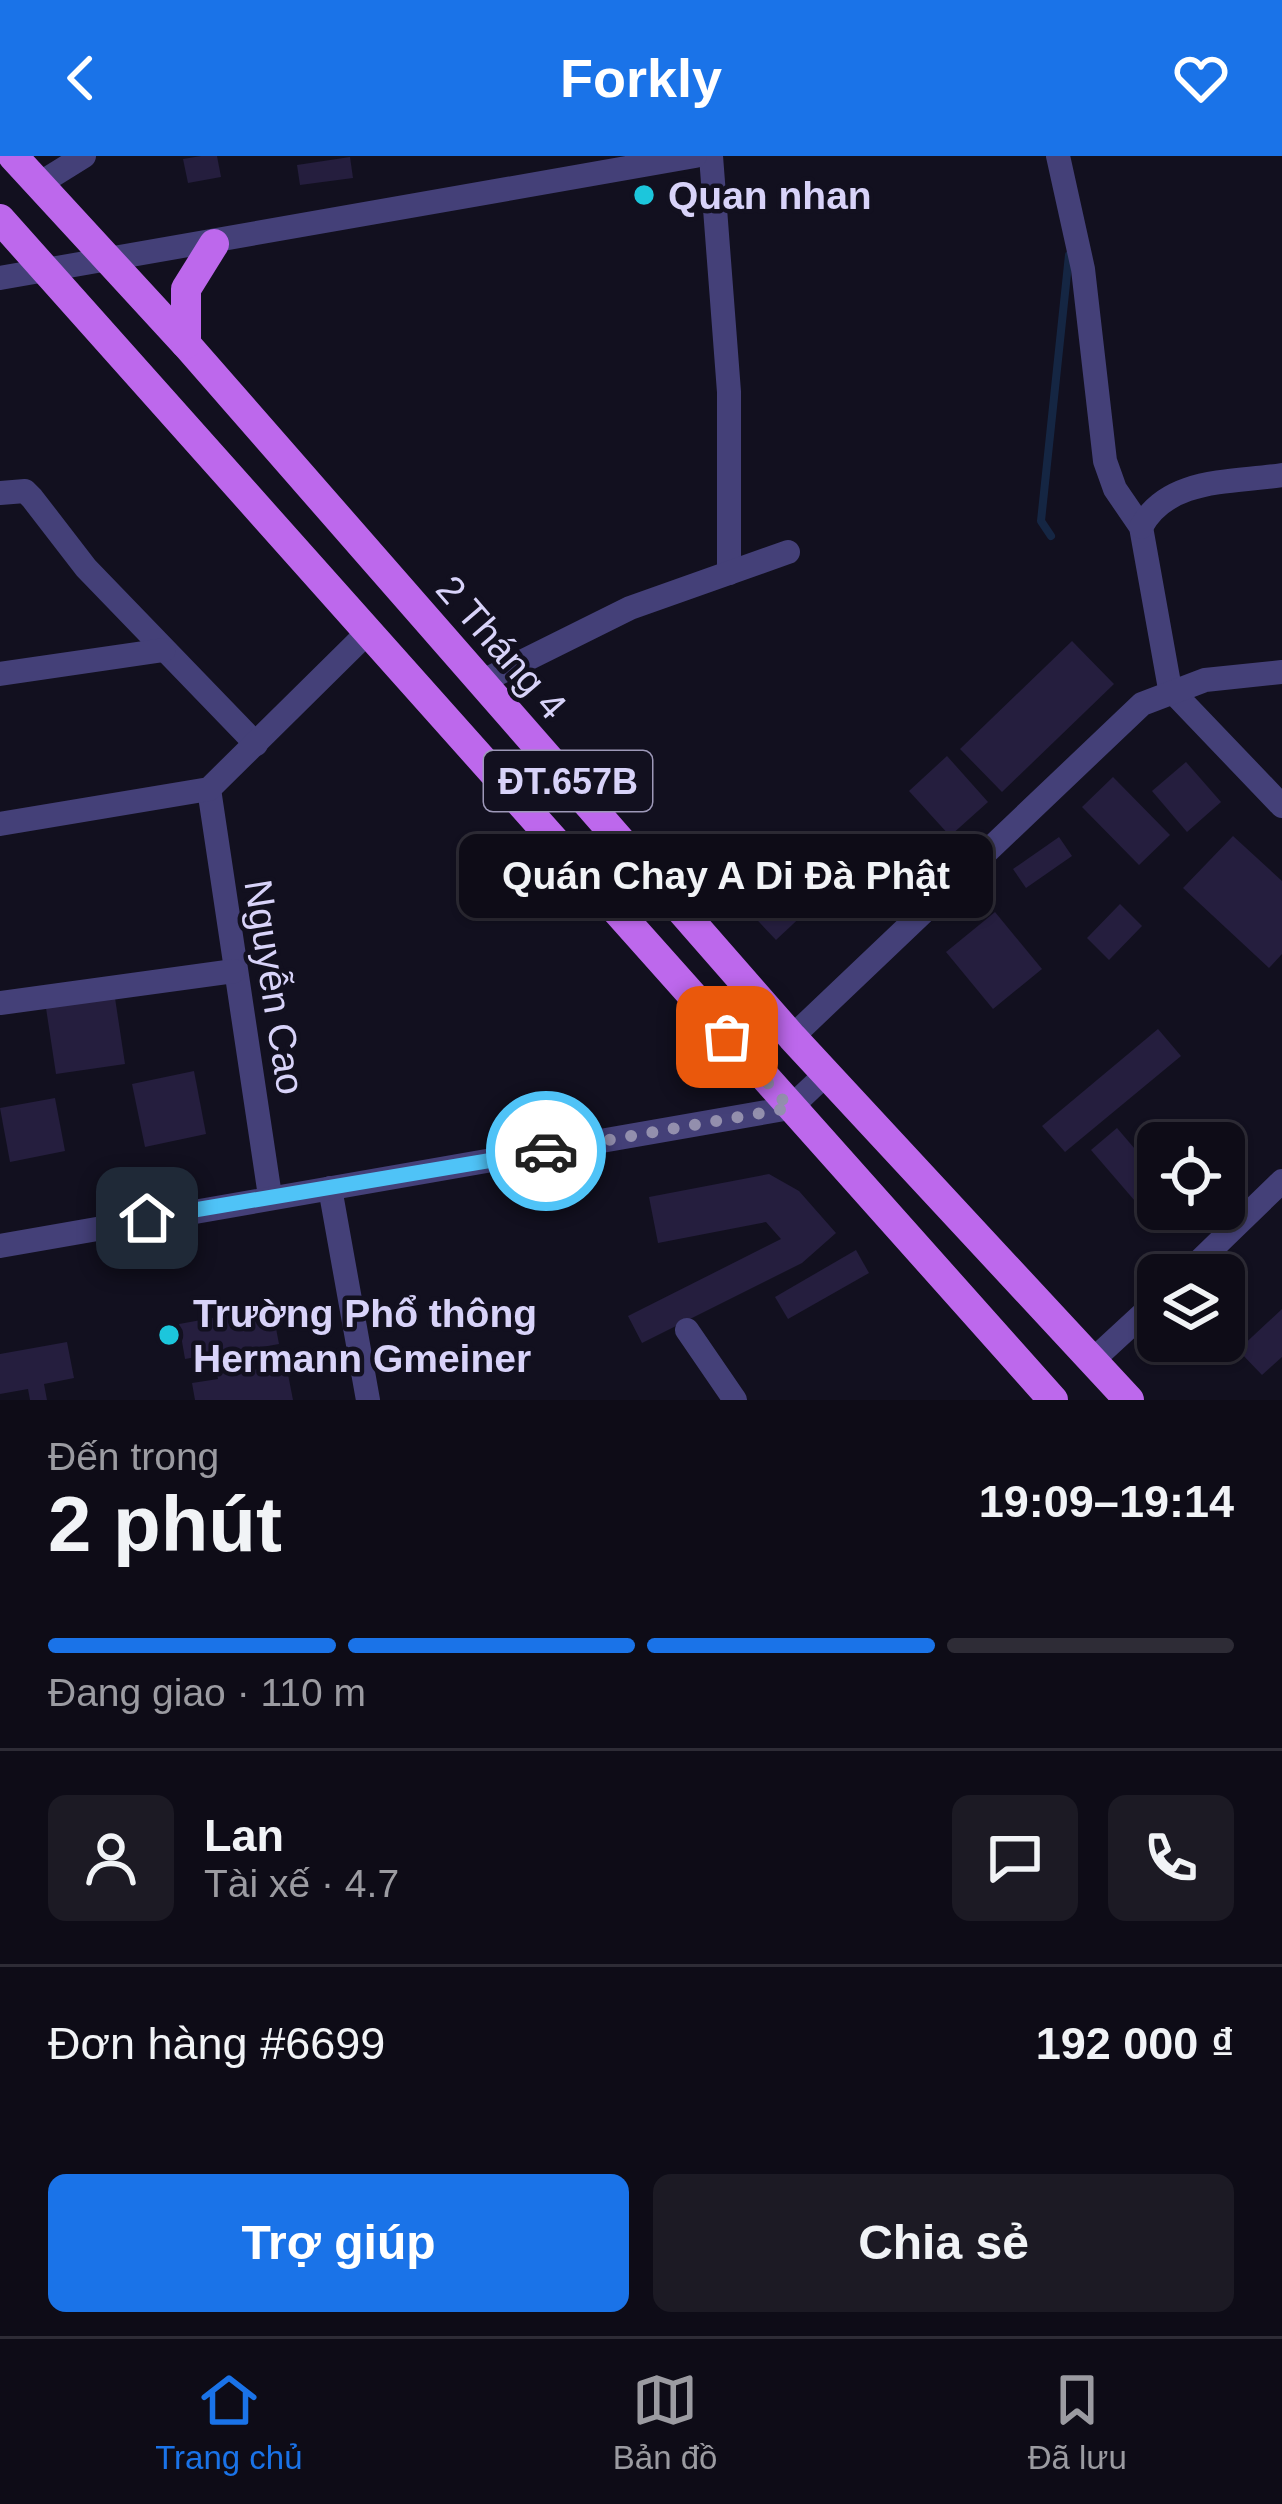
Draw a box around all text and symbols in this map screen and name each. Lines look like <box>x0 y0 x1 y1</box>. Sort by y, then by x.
icon: back <box>48 45 114 111</box>
icon: heart <box>1168 45 1234 111</box>
text: Forkly <box>560 48 722 108</box>
place label: Quan nhan <box>668 174 872 217</box>
marker: Quan nhan <box>631 182 657 208</box>
street label: 2 Tháng 4 <box>428 567 575 727</box>
road number: ĐT.657B <box>484 751 652 811</box>
callout: Quán Chay A Di Đà Phật <box>460 833 994 917</box>
text: Quán Chay A Di Đà Phật <box>502 854 950 897</box>
street label: Nguyễn Cao <box>236 877 313 1098</box>
pin <box>676 986 778 1088</box>
icon: bag <box>694 1004 760 1070</box>
courier <box>486 1091 606 1211</box>
icon: car <box>513 1118 579 1184</box>
map controls <box>1137 1122 1245 1362</box>
button: locate <box>1137 1122 1245 1230</box>
pin <box>96 1167 198 1269</box>
icon: home <box>114 1185 180 1251</box>
button: layers <box>1137 1254 1245 1362</box>
place label: Trường Phổ thông Hermann Gmeiner <box>193 1292 537 1380</box>
marker: Trường Phổ thông Hermann Gmeiner <box>156 1322 182 1348</box>
text: Đến trong <box>48 1435 219 1478</box>
text: 19:09–19:14 <box>979 1476 1234 1527</box>
text: 2 phút <box>48 1480 282 1568</box>
text: Đang giao · 110 m <box>48 1671 366 1714</box>
button: person <box>48 1795 174 1921</box>
button: chat <box>952 1795 1078 1921</box>
button: phone <box>1108 1795 1234 1921</box>
text: Lan <box>204 1810 284 1861</box>
text: Tài xế · 4.7 <box>204 1862 399 1905</box>
text: Đơn hàng #6699 <box>48 2018 385 2069</box>
text: 192 000 ₫ <box>1036 2018 1234 2069</box>
button: Trợ giúp <box>48 2174 629 2312</box>
button: Chia sẻ <box>653 2174 1234 2312</box>
tab: Trang chủ <box>155 2367 303 2477</box>
tab: Bản đồ <box>613 2367 717 2477</box>
tab: Đã lưu <box>1028 2367 1127 2477</box>

